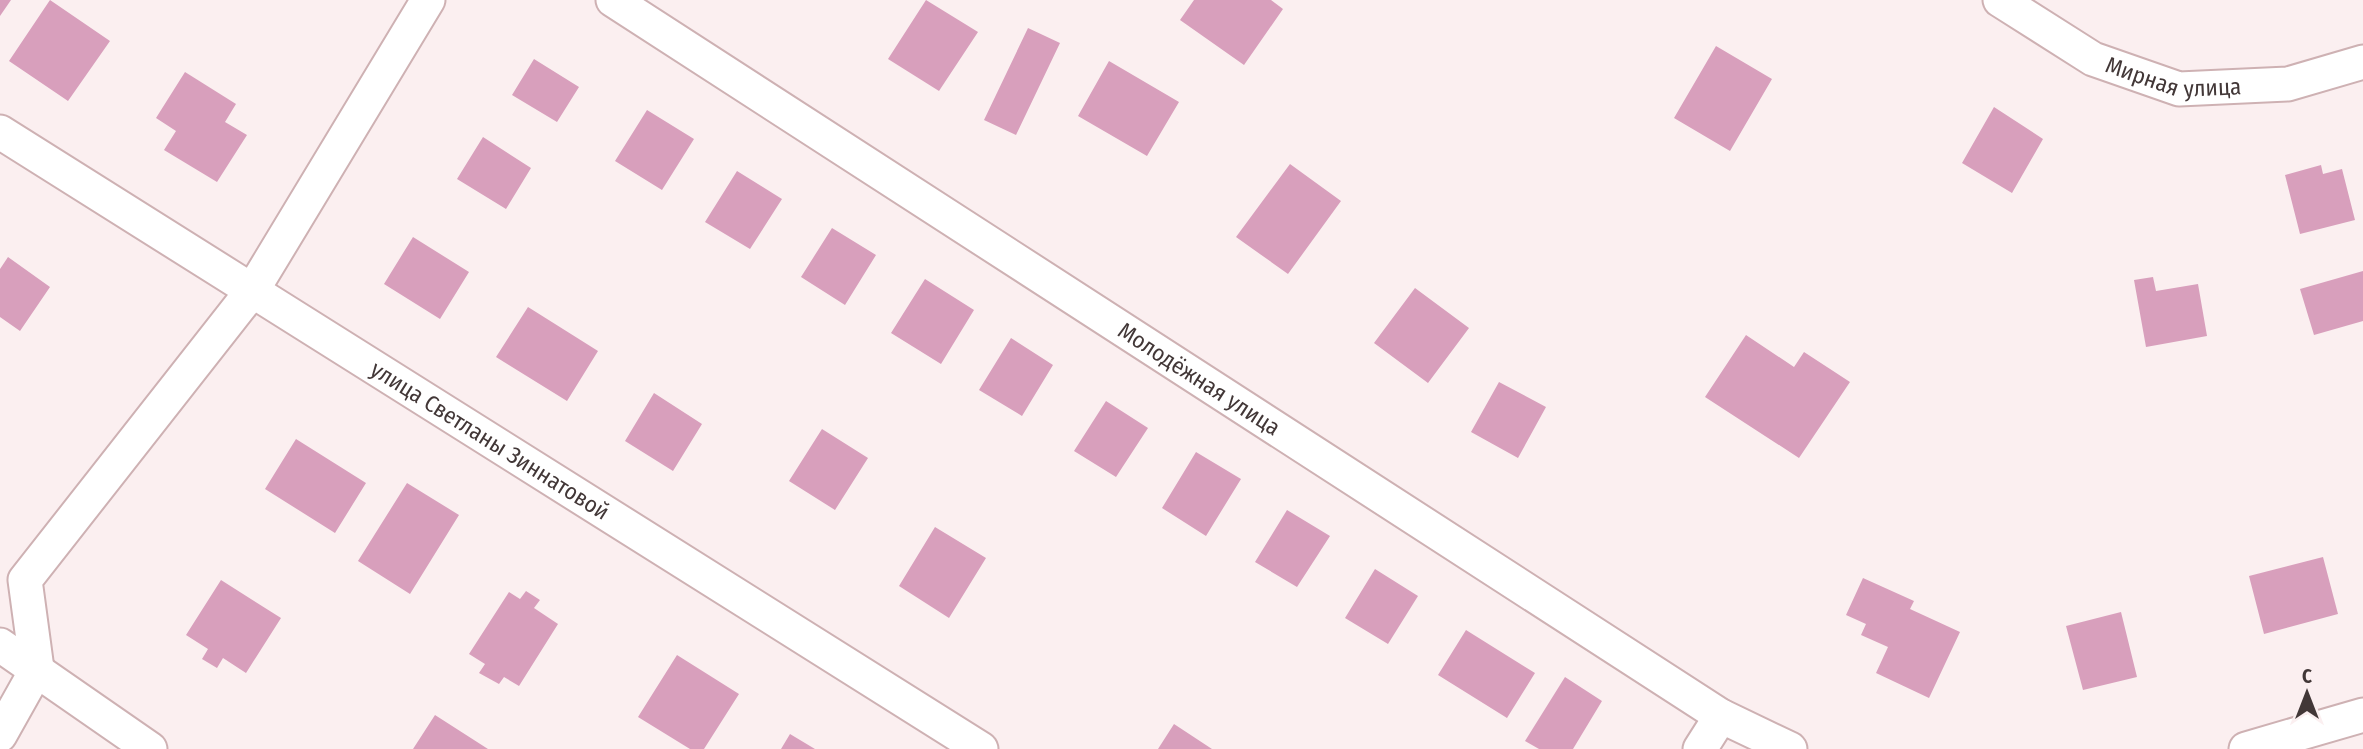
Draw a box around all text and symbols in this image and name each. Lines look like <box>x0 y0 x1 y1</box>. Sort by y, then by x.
street label: Мирная улица <box>2102 51 2242 103</box>
street label: Молодёжная улица <box>1113 316 1286 441</box>
street label: улица Светланы Зиннатовой <box>366 355 615 526</box>
north arrow <box>2272 658 2342 728</box>
text: С <box>2302 665 2312 688</box>

